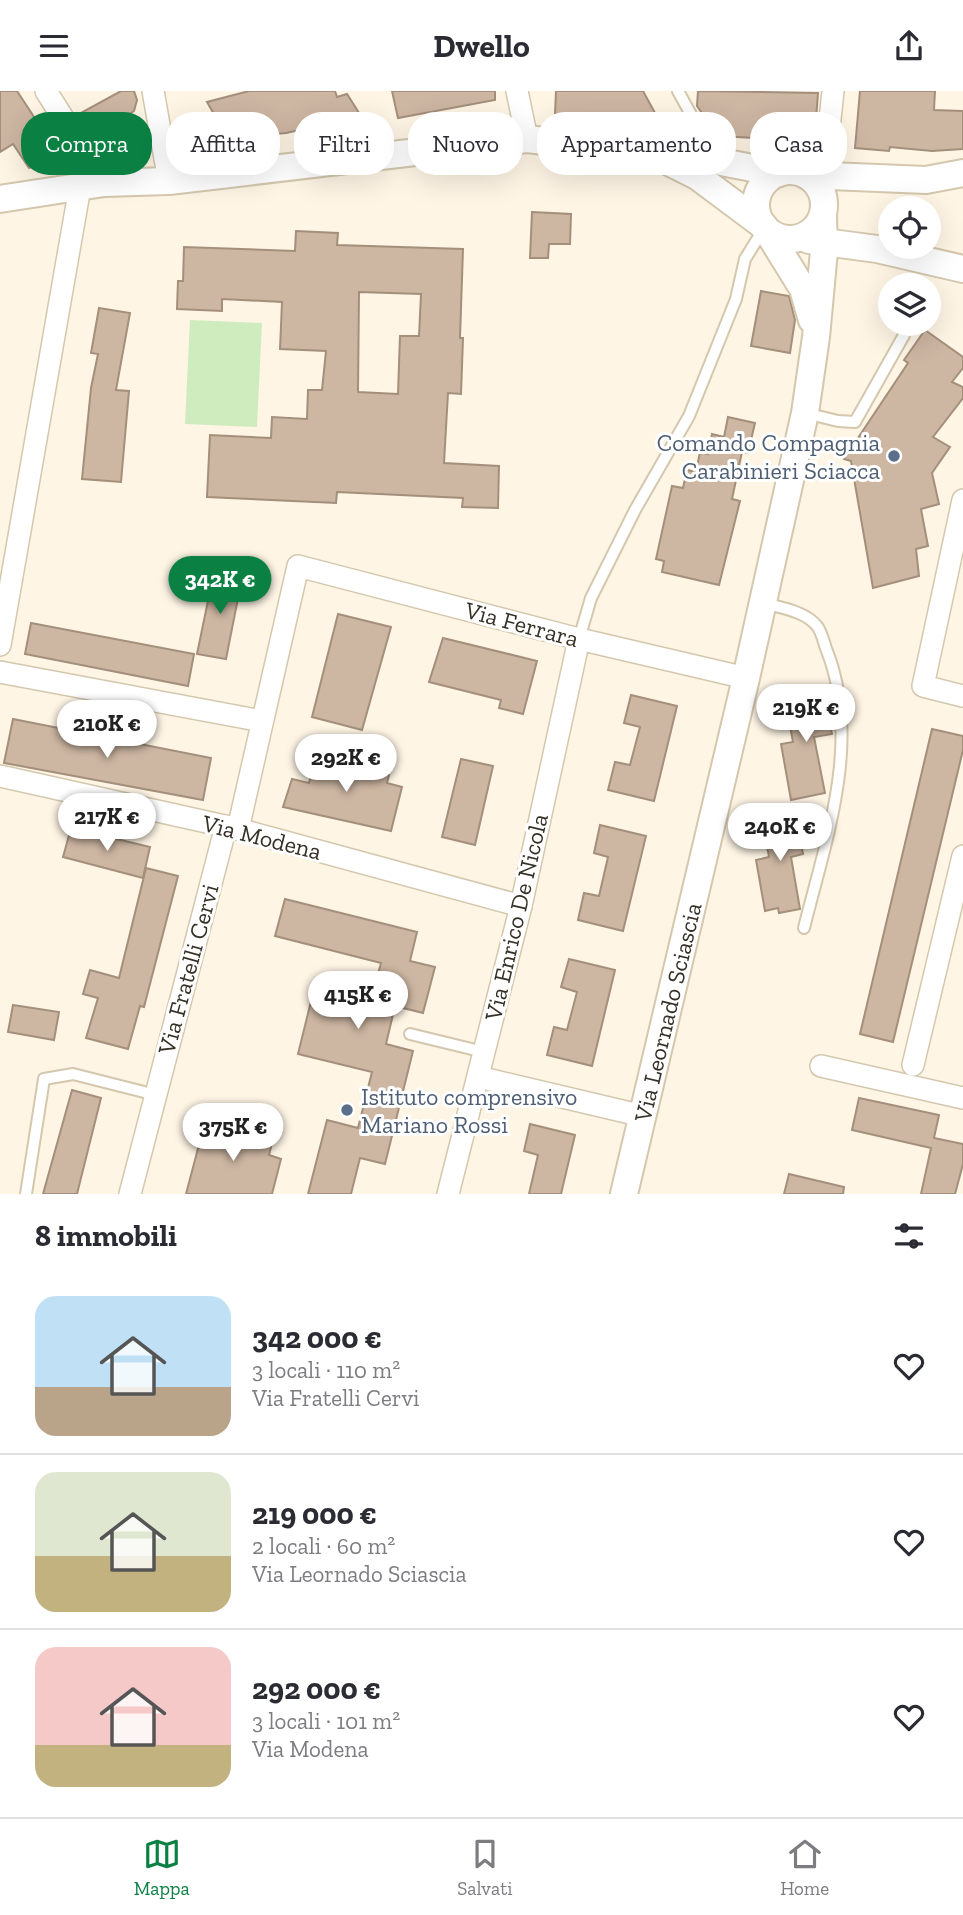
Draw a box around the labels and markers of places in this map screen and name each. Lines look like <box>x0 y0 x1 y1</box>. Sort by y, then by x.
place label: Comando Compagnia Carabinieri Sciacca <box>657 428 880 485</box>
marker: Comando Compagnia Carabinieri Sciacca <box>886 448 902 464</box>
pin: 342K € <box>163 557 277 616</box>
pin: 219K € <box>749 685 863 744</box>
pin: 210K € <box>50 701 164 760</box>
pin: 292K € <box>289 735 403 794</box>
pin: 217K € <box>50 793 164 853</box>
pin: 240K € <box>723 803 837 863</box>
pin: 415K € <box>301 971 415 1031</box>
place label: Istituto comprensivo Mariano Rossi <box>361 1082 577 1139</box>
marker: Istituto comprensivo Mariano Rossi <box>339 1102 355 1118</box>
pin: 375K € <box>176 1103 290 1163</box>

